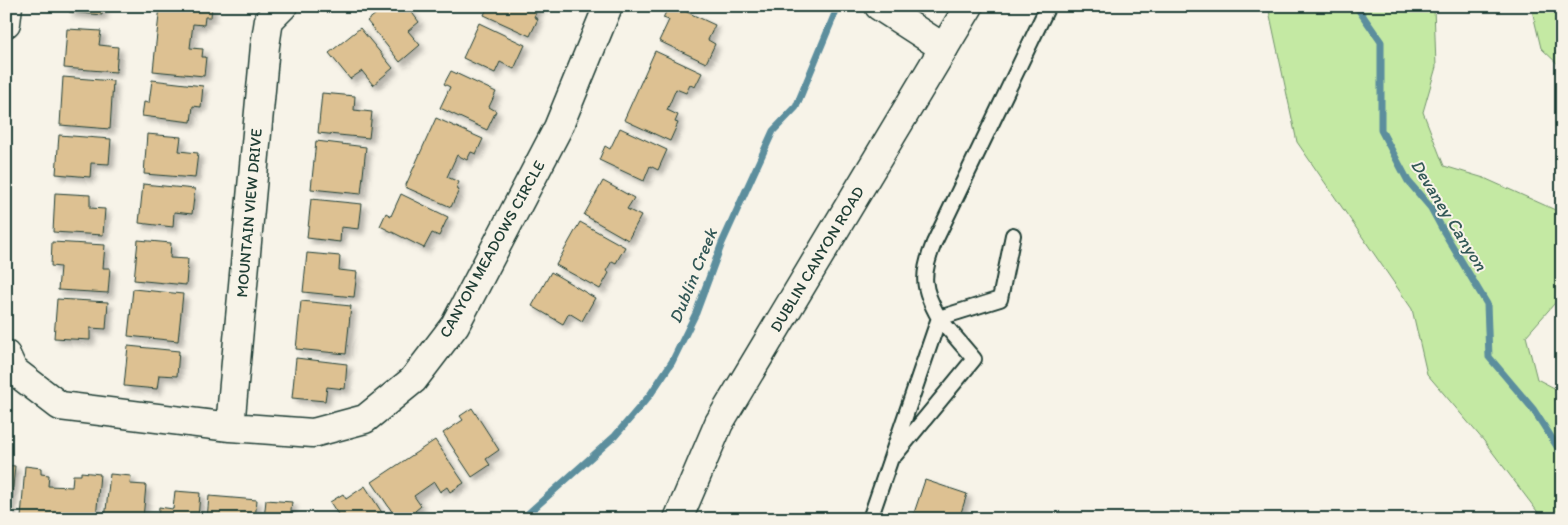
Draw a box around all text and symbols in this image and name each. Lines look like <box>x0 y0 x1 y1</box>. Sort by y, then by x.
street label: MOUNTAIN VIEW DRIVE <box>232 128 266 298</box>
water label: Devaney Canyon <box>1406 155 1493 276</box>
street label: CANYON MEADOWS CIRCLE <box>435 157 549 341</box>
street label: DUBLIN CANYON ROAD <box>766 182 868 335</box>
water label: Dublin Creek <box>664 224 723 327</box>

